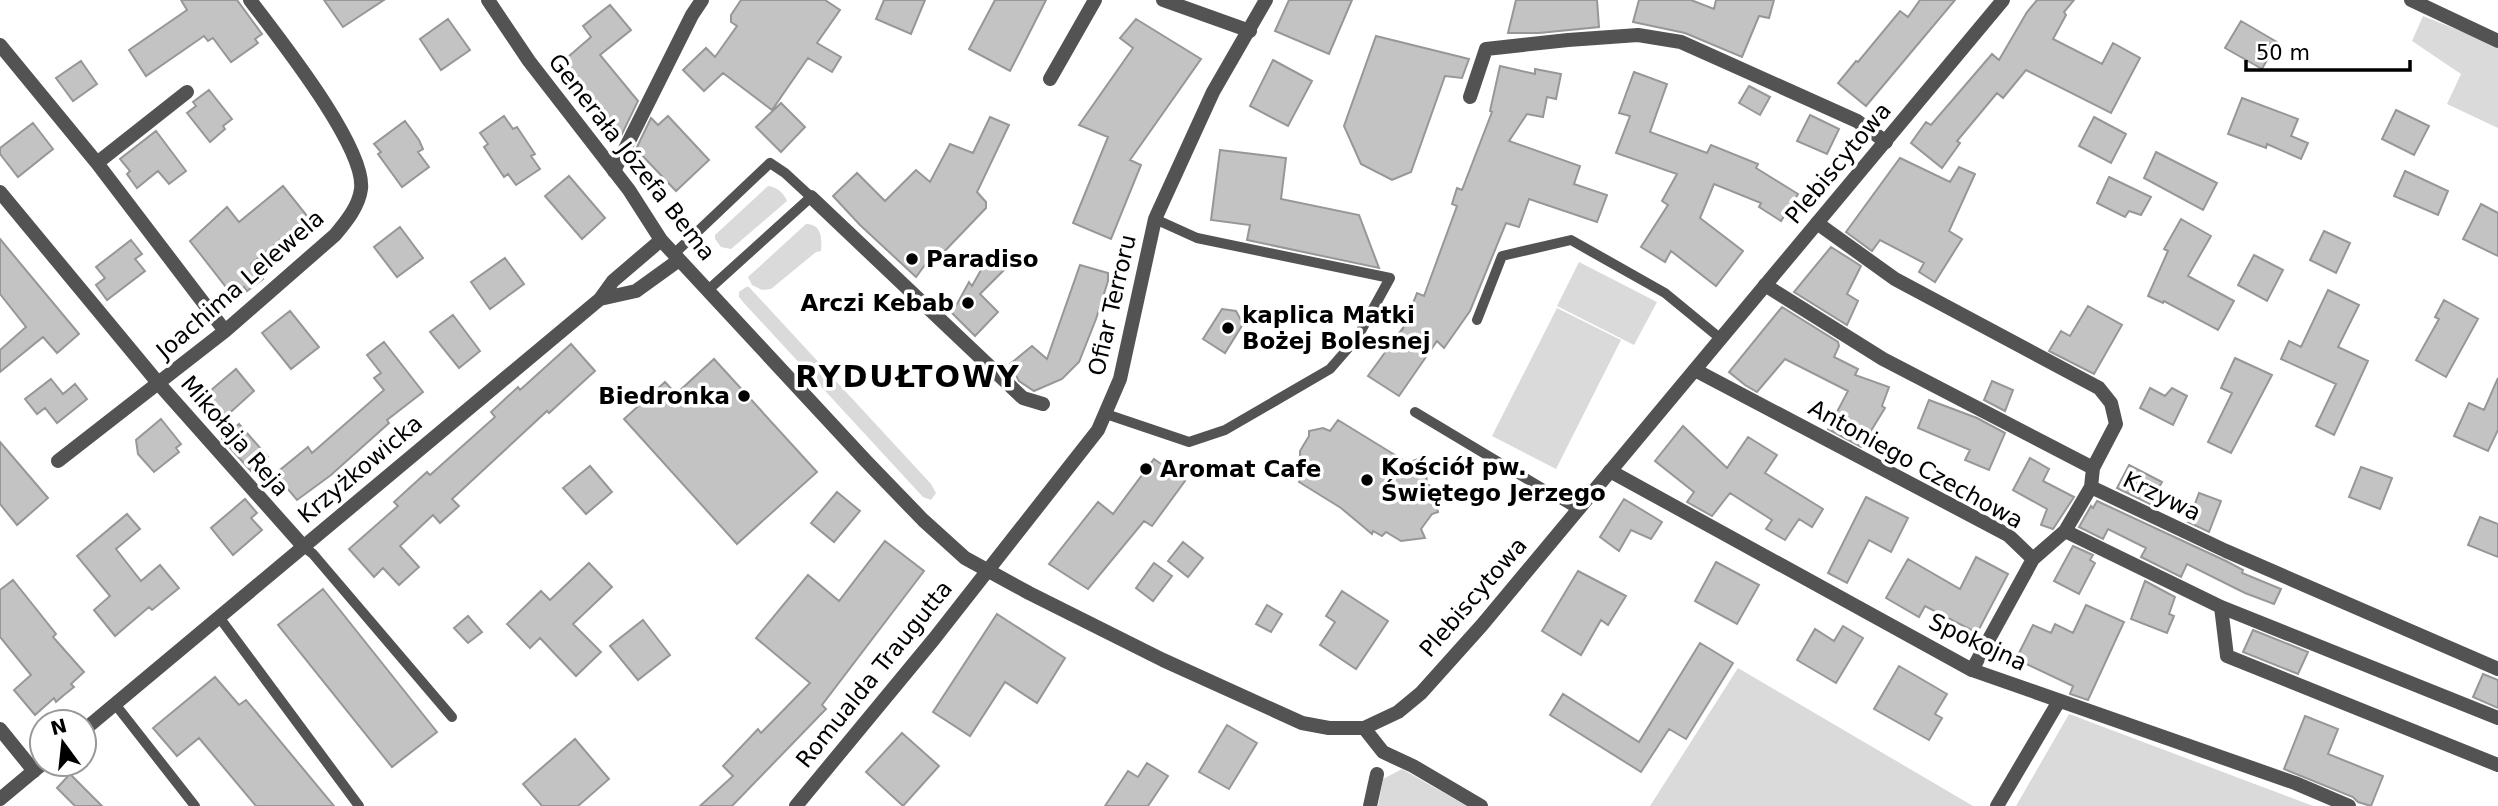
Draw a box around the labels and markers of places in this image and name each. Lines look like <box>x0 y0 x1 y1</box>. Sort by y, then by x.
place label: Paradiso <box>926 246 1038 272</box>
marker: Paradiso <box>904 251 920 267</box>
place label: Arczi Kebab <box>800 290 954 316</box>
marker: Arczi Kebab <box>960 295 976 311</box>
place label: kaplica Matki Bożej Bolesnej <box>1242 302 1431 354</box>
marker: kaplica Matki Bożej Bolesnej <box>1220 320 1236 336</box>
place label: Biedronka <box>598 383 730 409</box>
marker: Biedronka <box>736 388 752 404</box>
place label: Kościół pw. Świętego Jerzego <box>1381 454 1606 506</box>
place label: Aromat Cafe <box>1160 456 1321 482</box>
marker: Aromat Cafe <box>1138 461 1154 477</box>
marker: Kościół pw. Świętego Jerzego <box>1359 472 1375 488</box>

